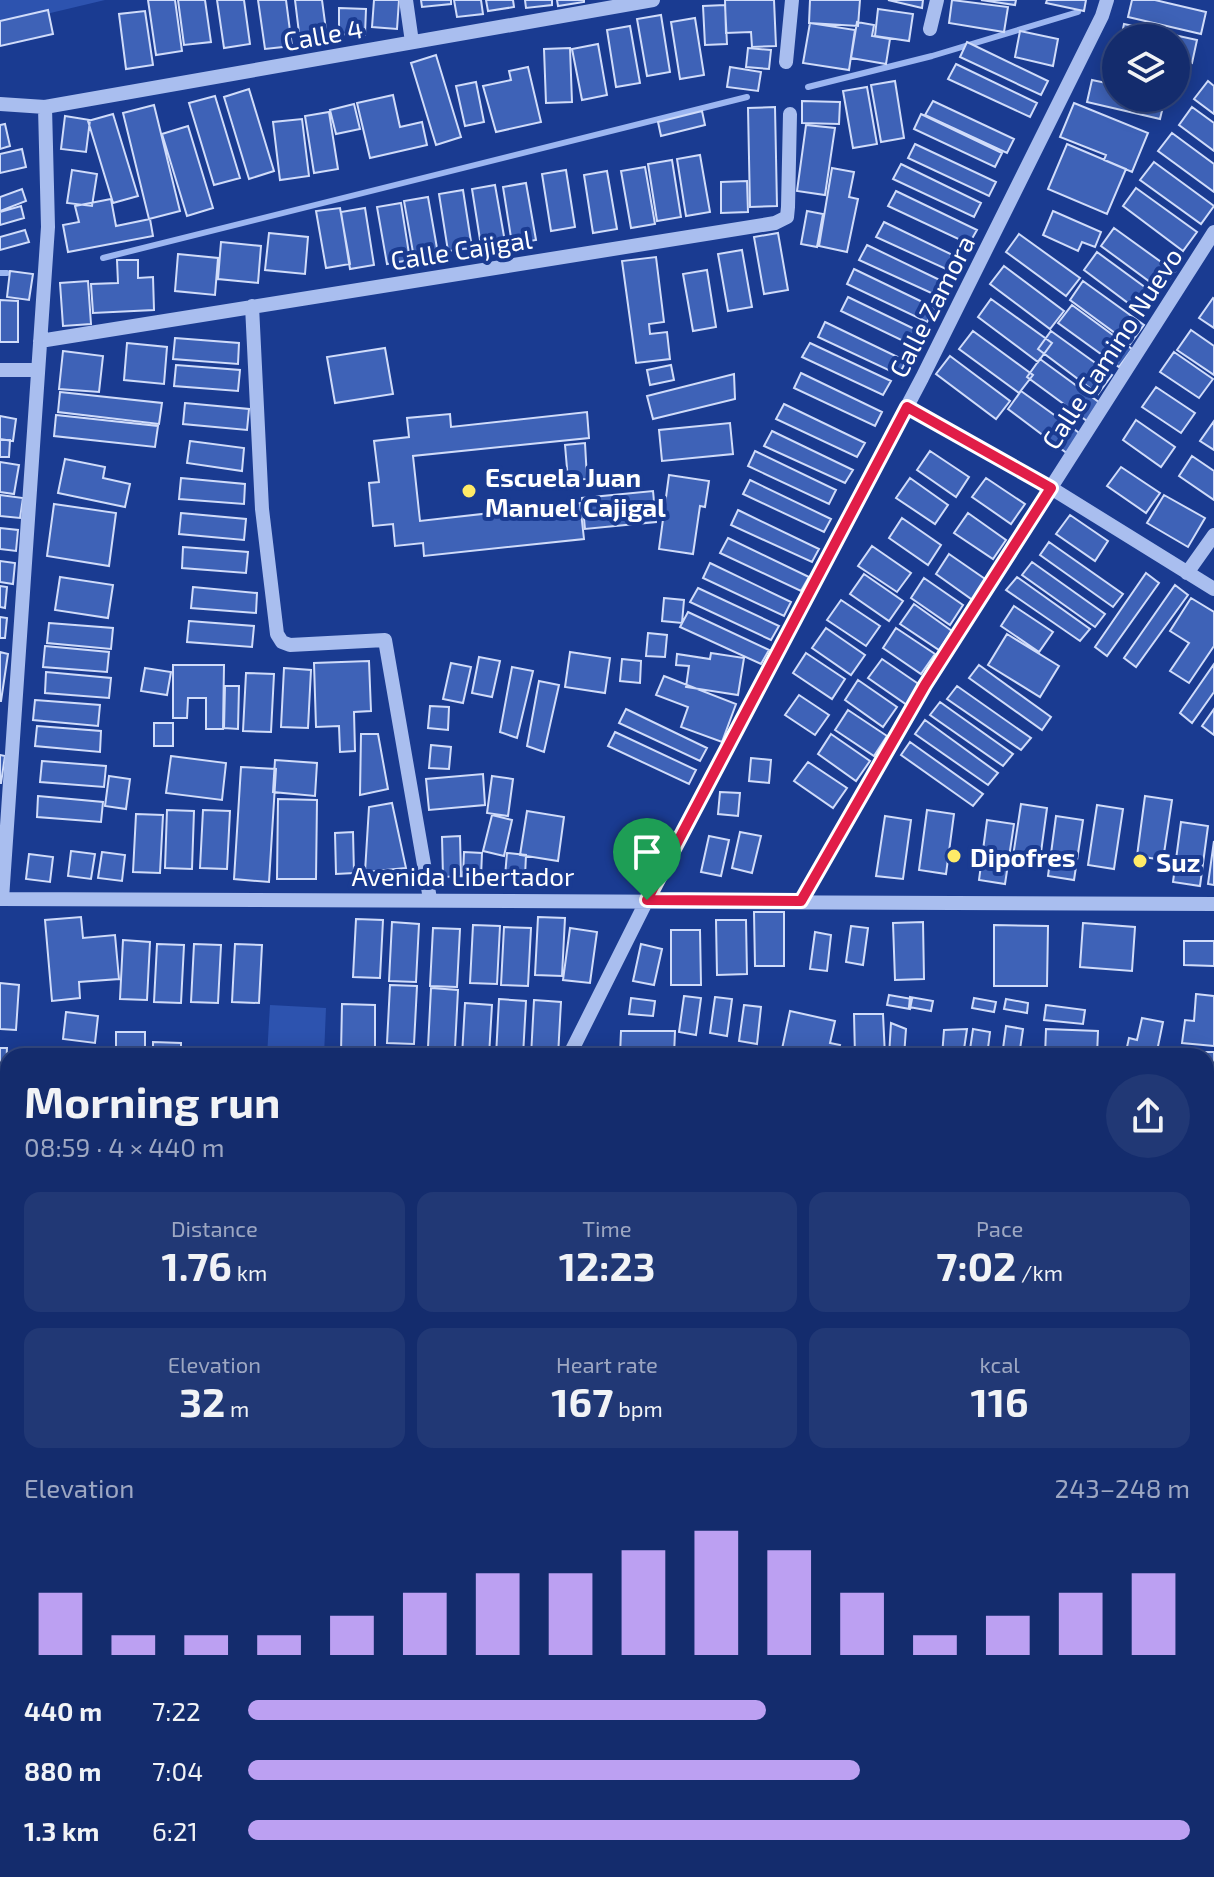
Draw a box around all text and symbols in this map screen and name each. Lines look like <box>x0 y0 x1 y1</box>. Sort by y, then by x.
street label: Calle 4 <box>281 12 365 56</box>
map controls <box>1102 24 1190 112</box>
button: layers <box>1102 24 1190 112</box>
street label: Calle Cajigal <box>388 222 534 275</box>
street label: Calle Zamora <box>882 230 980 382</box>
street label: Calle Camino Nuevo <box>1034 242 1188 454</box>
place label: Escuela Juan Manuel Cajigal <box>485 461 666 522</box>
marker: Escuela Juan Manuel Cajigal <box>460 482 478 500</box>
pin <box>613 818 681 900</box>
icon: arrive <box>625 830 669 874</box>
place label: Dipofres <box>970 841 1076 872</box>
place label: Suz <box>1156 846 1200 877</box>
marker: Dipofres <box>945 847 963 865</box>
marker: Suz <box>1131 852 1149 870</box>
street label: Avenida Libertador <box>351 860 575 891</box>
text: Morning run <box>24 1074 280 1127</box>
button: share <box>1106 1074 1190 1158</box>
text: 08:59 · 4 × 440 m <box>24 1131 225 1162</box>
text: Distance <box>171 1215 258 1241</box>
text: Time <box>582 1215 632 1241</box>
text: Pace <box>976 1215 1023 1241</box>
text: 1.76 <box>161 1241 232 1289</box>
text: 12:23 <box>559 1241 655 1289</box>
text: 7:02 <box>936 1241 1016 1289</box>
text: km <box>232 1259 267 1285</box>
text: /km <box>1016 1259 1063 1285</box>
text: Elevation <box>168 1351 261 1377</box>
text: Heart rate <box>556 1351 658 1377</box>
text: kcal <box>980 1351 1020 1377</box>
text: 32 <box>179 1377 225 1425</box>
text: 167 <box>551 1377 613 1425</box>
text: 116 <box>971 1377 1029 1425</box>
text: m <box>225 1395 249 1421</box>
text: bpm <box>613 1395 663 1421</box>
text: Elevation <box>24 1472 134 1503</box>
text: 243–248 m <box>1055 1472 1190 1503</box>
text: 440 m <box>24 1695 102 1726</box>
text: 7:22 <box>152 1695 201 1726</box>
text: 880 m <box>24 1755 101 1786</box>
text: 7:04 <box>152 1755 203 1786</box>
text: 1.3 km <box>24 1815 99 1846</box>
text: 6:21 <box>152 1815 198 1846</box>

